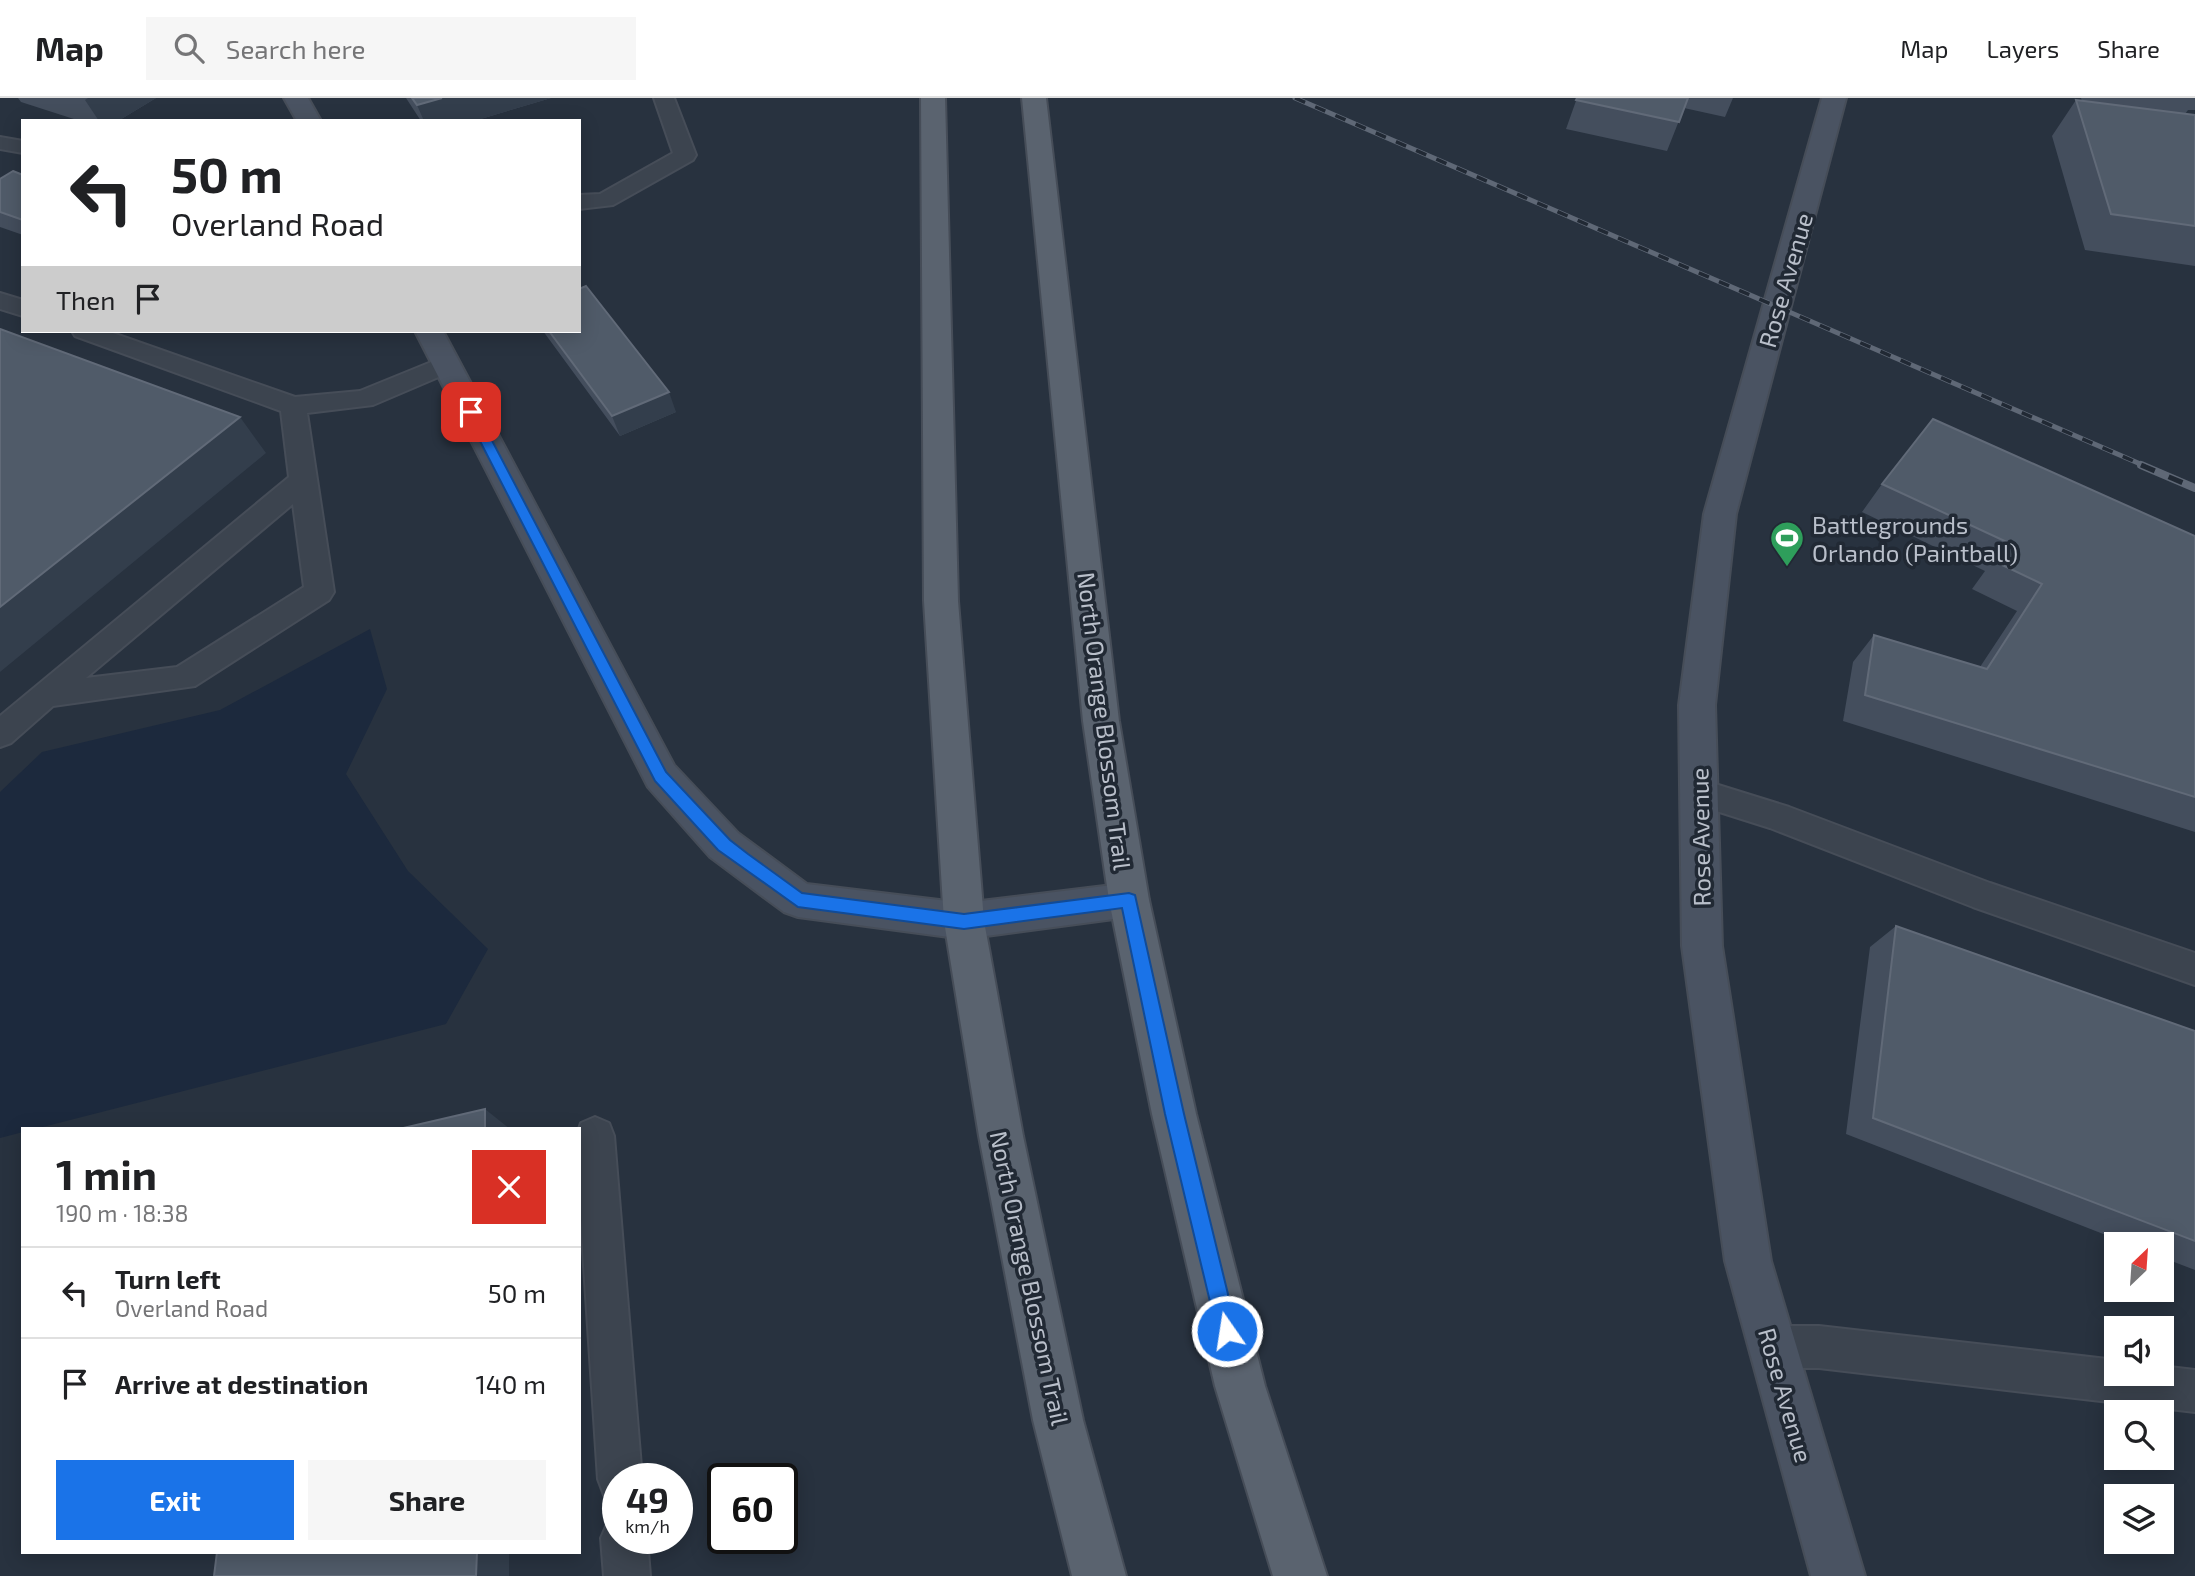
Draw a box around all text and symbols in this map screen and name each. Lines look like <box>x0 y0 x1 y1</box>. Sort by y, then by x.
search box <box>146 17 636 80</box>
text: Map <box>35 28 104 68</box>
icon: search <box>170 29 208 67</box>
text: Search here <box>226 33 365 64</box>
text: Map <box>1900 34 1948 63</box>
text: Layers <box>1986 34 2059 63</box>
text: Share <box>2097 34 2160 63</box>
text: 50 m <box>171 144 283 203</box>
icon: left <box>56 147 147 238</box>
text: Overland Road <box>171 204 384 242</box>
street label: Rose Avenue <box>1752 209 1818 351</box>
icon: arrive <box>129 280 167 318</box>
text: Then <box>56 284 115 315</box>
pin <box>441 382 501 442</box>
icon: arrive <box>452 393 490 431</box>
place label: Battlegrounds Orlando (Paintball) <box>1812 510 2018 567</box>
sports icon: Battlegrounds Orlando (Paintball) <box>1768 519 1806 568</box>
street label: North Orange Blossom Trail <box>1072 570 1138 872</box>
street label: Rose Avenue <box>1684 767 1716 907</box>
street label: North Orange Blossom Trail <box>985 1128 1075 1428</box>
text: 1 min <box>56 1148 157 1198</box>
button: close <box>472 1150 546 1224</box>
text: 190 m · 18:38 <box>56 1199 188 1227</box>
north arrow <box>2104 1232 2174 1302</box>
map controls <box>2104 1232 2174 1554</box>
text: Turn left <box>115 1263 221 1294</box>
icon: left <box>56 1274 94 1312</box>
text: 50 m <box>488 1277 546 1308</box>
text: Overland Road <box>115 1294 268 1322</box>
position arrow <box>1190 1294 1264 1368</box>
button: sound <box>2104 1316 2174 1386</box>
street label: Rose Avenue <box>1753 1324 1819 1466</box>
icon: arrive <box>56 1365 94 1403</box>
text: Arrive at destination <box>115 1368 368 1399</box>
text: 140 m <box>475 1368 546 1399</box>
button: search <box>2104 1400 2174 1470</box>
button: Exit <box>56 1460 294 1540</box>
button: Share <box>308 1460 546 1540</box>
speed limit sign: 60 <box>707 1463 798 1554</box>
text: 49 <box>626 1478 669 1520</box>
button: layers <box>2104 1484 2174 1554</box>
text: km/h <box>625 1515 670 1537</box>

